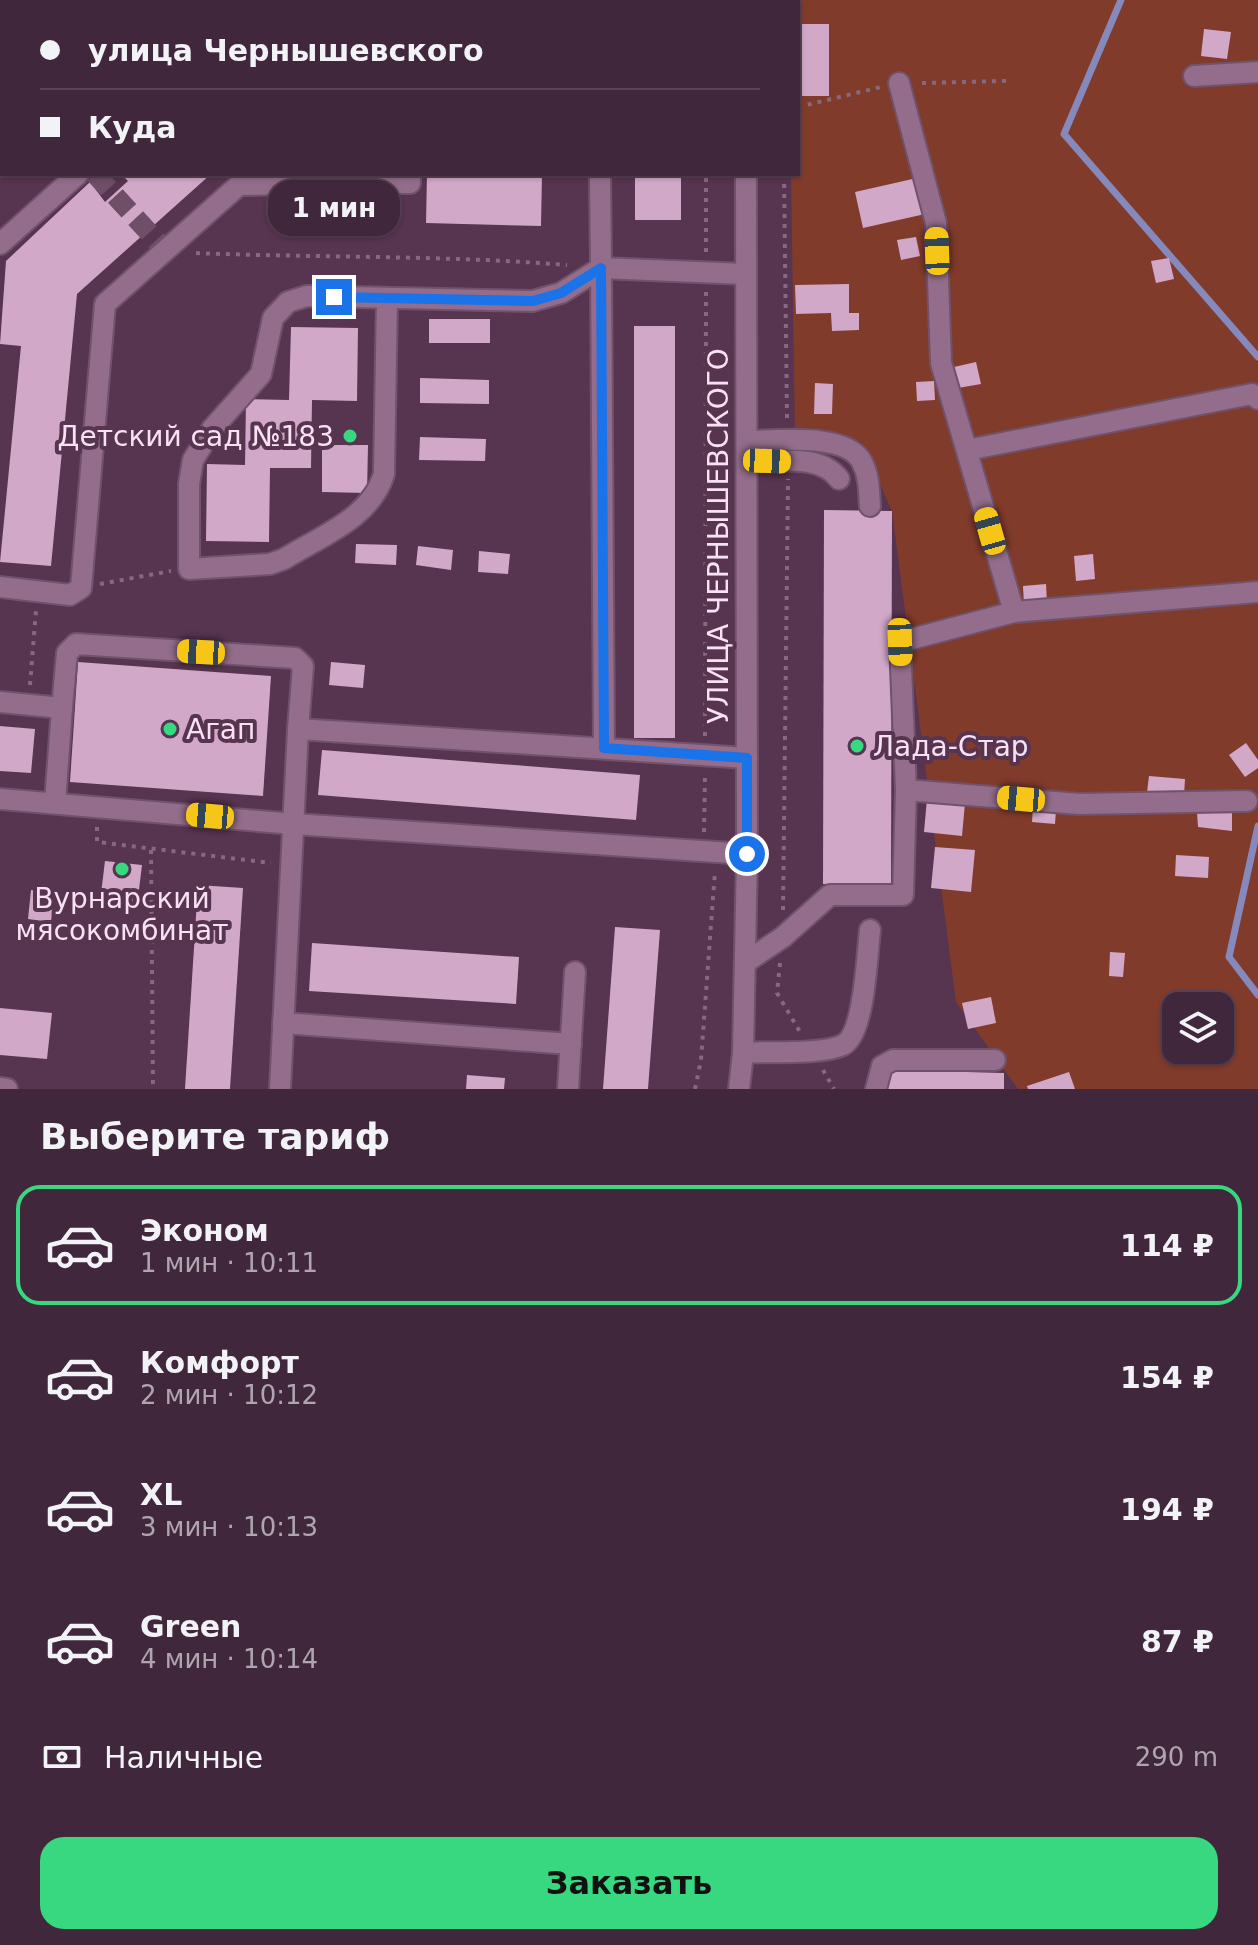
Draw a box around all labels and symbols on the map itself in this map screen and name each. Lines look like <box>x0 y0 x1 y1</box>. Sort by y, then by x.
callout: 1 мин <box>268 181 400 237</box>
car <box>924 227 950 275</box>
route end <box>316 279 352 315</box>
street label: УЛИЦА ЧЕРНЫШЕВСКОГО <box>702 348 735 724</box>
place label: Детский сад №183 <box>58 420 334 453</box>
marker: Детский сад №183 <box>341 427 359 445</box>
car <box>743 448 791 474</box>
car <box>972 505 1008 557</box>
car <box>887 618 913 666</box>
car <box>176 639 226 665</box>
place label: Агап <box>186 713 255 746</box>
marker: Агап <box>161 720 179 738</box>
place label: Лада-Стар <box>873 730 1029 763</box>
marker: Лада-Стар <box>848 737 866 755</box>
car <box>996 785 1046 813</box>
car <box>185 802 235 830</box>
route start <box>729 836 765 872</box>
marker: Вурнарский мясокомбинат <box>113 860 131 878</box>
place label: Вурнарский мясокомбинат <box>16 882 228 947</box>

